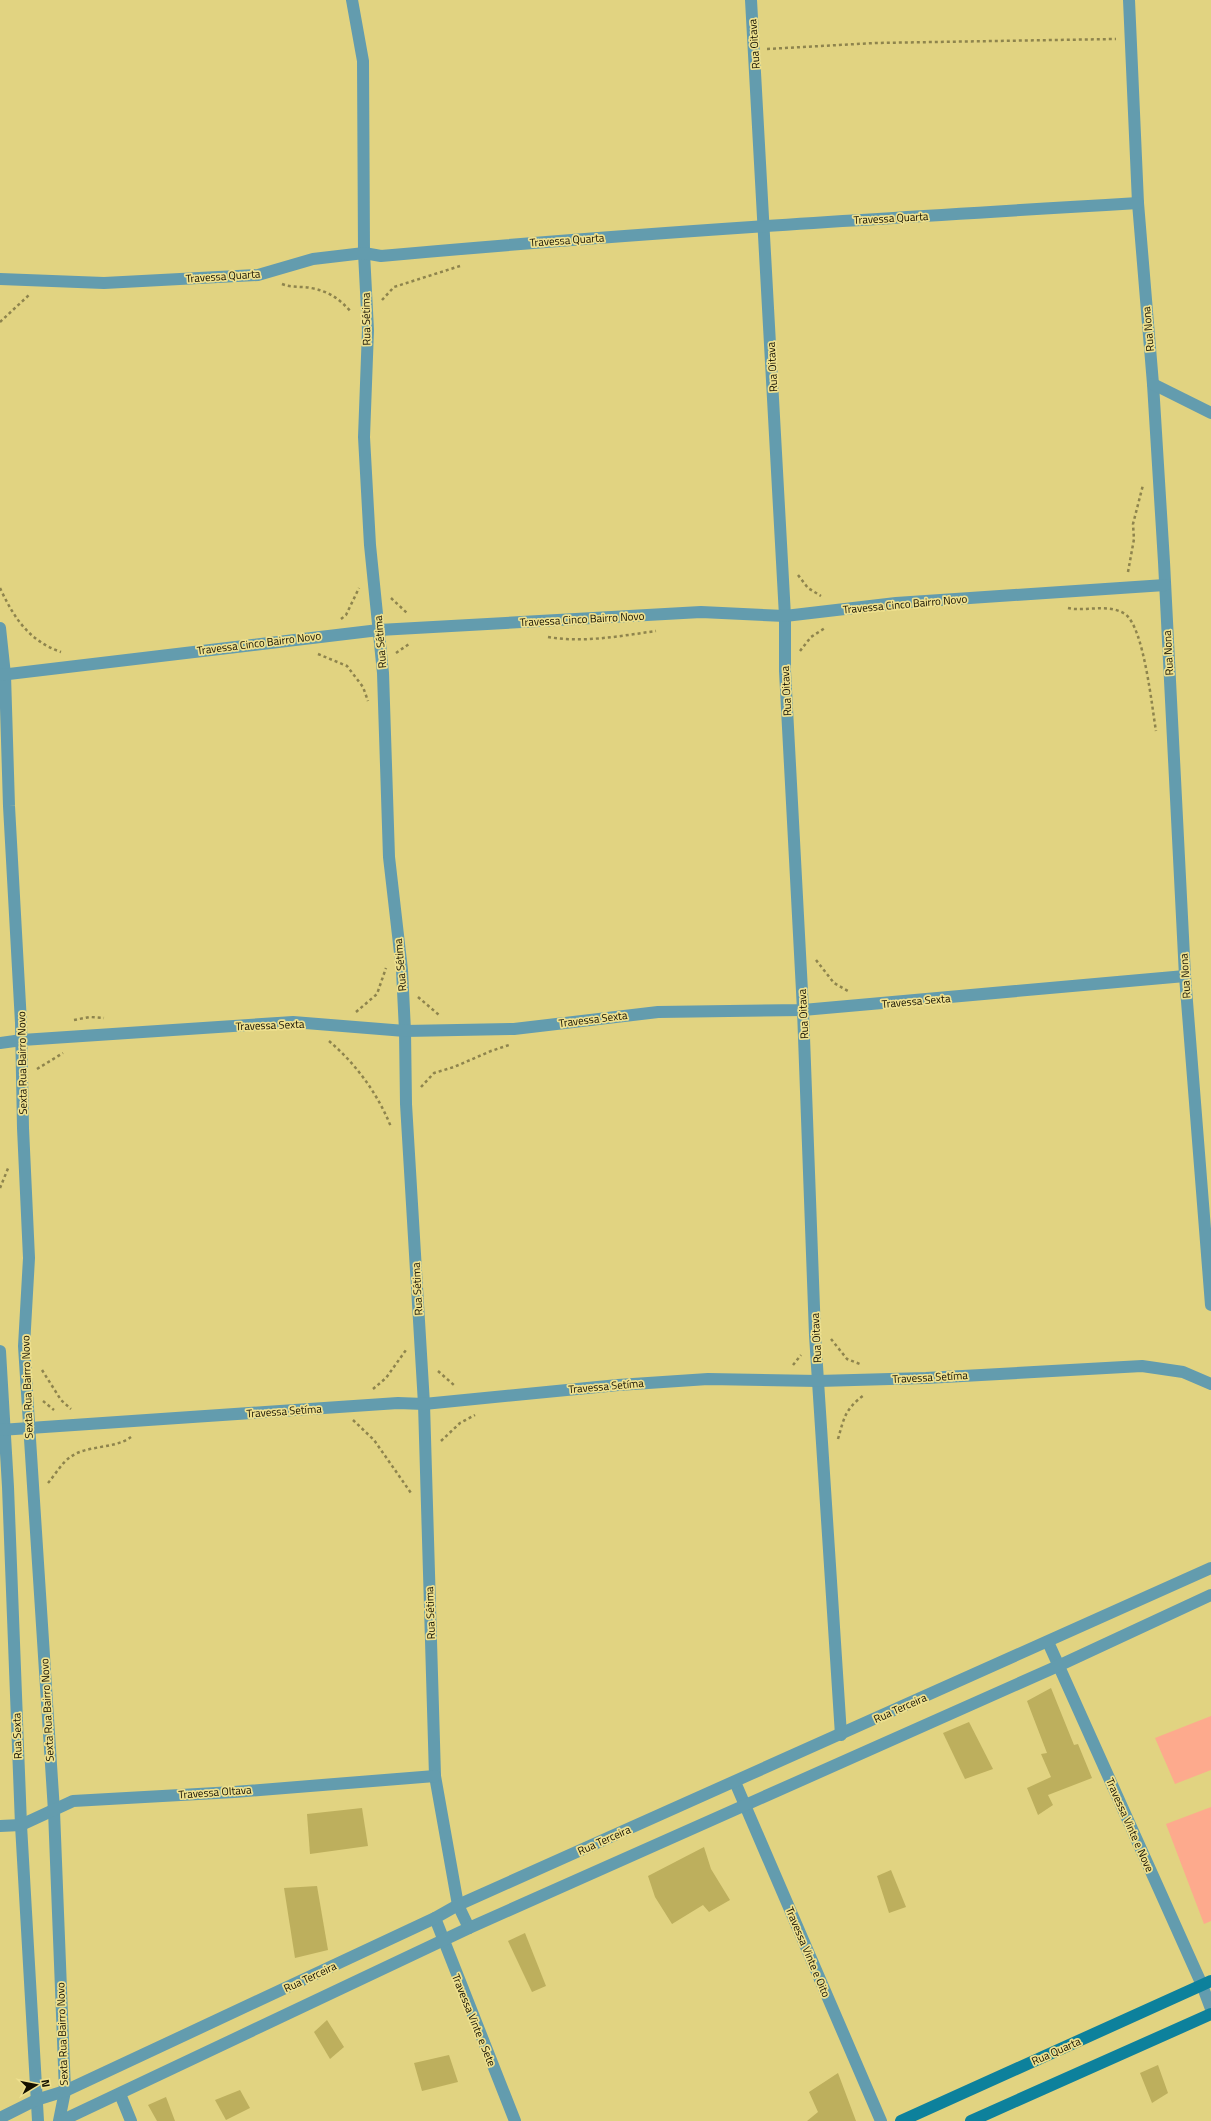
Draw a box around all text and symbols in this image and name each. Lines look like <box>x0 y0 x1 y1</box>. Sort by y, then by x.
street label: Rua Oitava <box>744 18 764 70</box>
street label: Travessa Quarta <box>853 208 929 228</box>
street label: Travessa Quarta <box>529 229 605 251</box>
street label: Travessa Quarta <box>185 265 261 287</box>
street label: Rua Sétima <box>358 292 374 346</box>
street label: Rua Nona <box>1138 305 1158 352</box>
street label: Rua Oitava <box>763 341 781 392</box>
street label: Travessa Cinco Bairro Novo <box>842 591 968 617</box>
street label: Travessa Cinco Bairro Novo <box>519 608 645 630</box>
street label: Rua Sétima <box>370 614 390 669</box>
street label: Travessa Cinco Bairro Novo <box>196 627 322 659</box>
street label: Rua Nona <box>1159 630 1177 676</box>
street label: Rua Oitava <box>777 665 795 716</box>
street label: Rua Sétima <box>390 937 410 992</box>
street label: Rua Nona <box>1175 952 1195 999</box>
street label: Rua Oitava <box>794 988 812 1039</box>
street label: Travessa Sexta <box>881 990 951 1012</box>
street label: Travessa Sexta <box>558 1007 629 1031</box>
street label: Sexta Rua Bairro Novo <box>13 1011 31 1115</box>
street label: Travessa Sexta <box>235 1016 305 1034</box>
street label: Rua Sétima <box>408 1262 426 1316</box>
street label: Rua Oitava <box>807 1312 825 1363</box>
street label: Sexta Rua Bairro Novo <box>17 1335 37 1439</box>
street label: Travessa Setíma <box>892 1367 969 1387</box>
street label: Travessa Setíma <box>568 1375 645 1397</box>
street label: Travessa Setíma <box>246 1400 323 1422</box>
street label: Rua Sétima <box>421 1586 439 1640</box>
street label: Sexta Rua Bairro Novo <box>36 1658 58 1762</box>
street label: Rua Terceira <box>871 1689 930 1727</box>
street label: Rua Sexta <box>8 1712 26 1759</box>
street label: Travessa Vinte e Nove <box>1102 1775 1158 1875</box>
street label: Travessa OItava <box>178 1781 252 1803</box>
street label: Rua Terceira <box>575 1821 634 1859</box>
street label: Travessa Vinte e Oito <box>782 1904 834 2000</box>
street label: Rua Terceira <box>281 1958 339 1996</box>
street label: Travessa Vinte e Sete <box>448 1971 500 2069</box>
street label: Sexta Rua Bairro Novo <box>52 1982 72 2086</box>
street label: Rua Quarta <box>1029 2033 1084 2069</box>
north arrow <box>16 2065 56 2105</box>
text: N <box>37 2078 54 2088</box>

